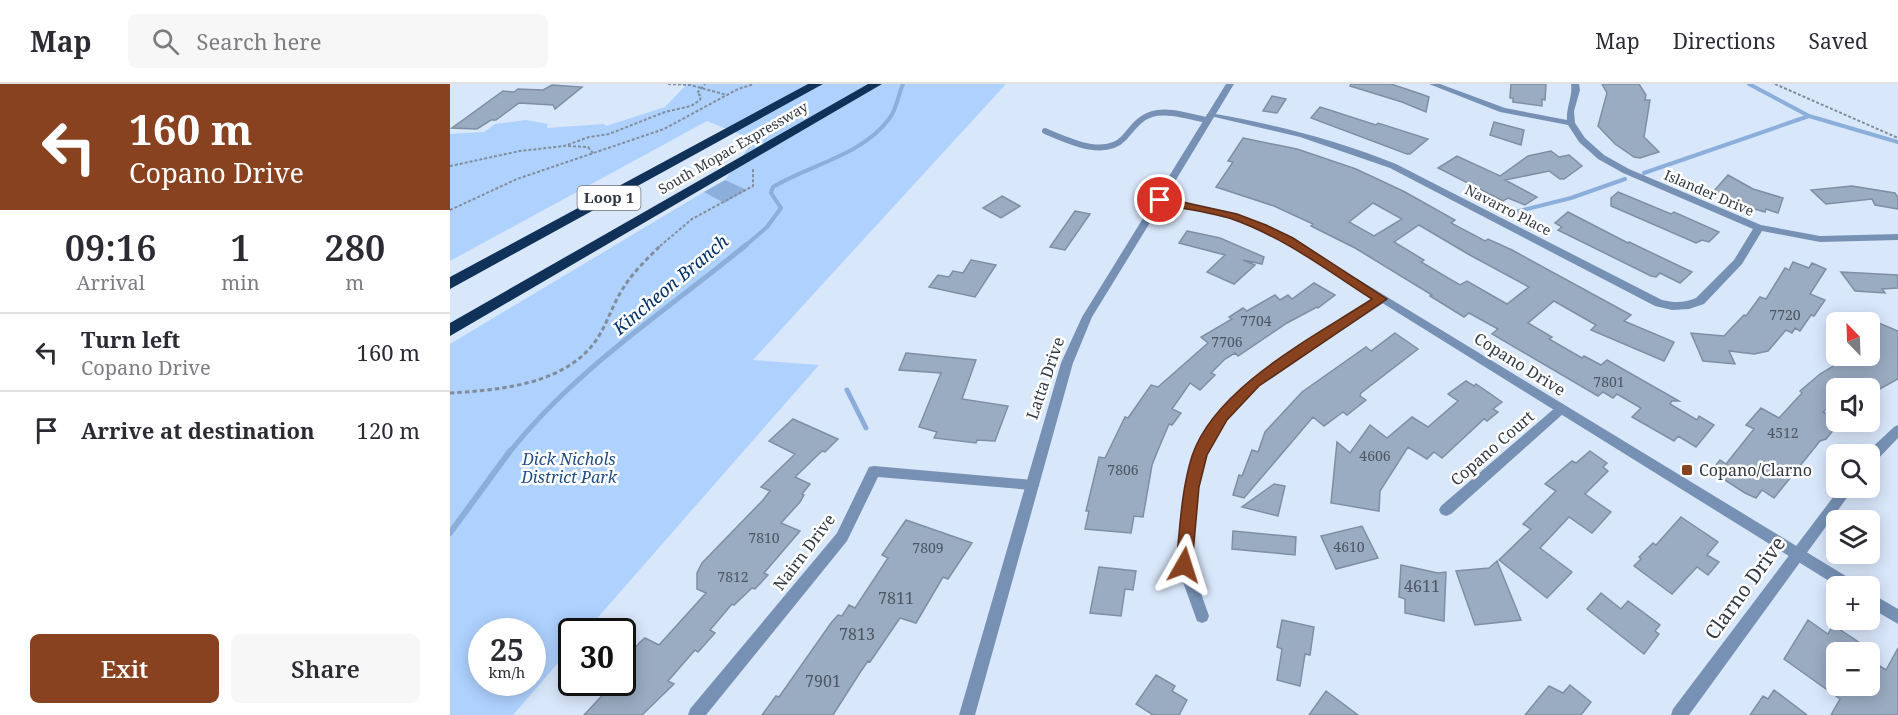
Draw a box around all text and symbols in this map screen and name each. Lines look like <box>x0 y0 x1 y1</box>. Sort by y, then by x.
search box <box>128 14 548 68</box>
text: Map <box>30 22 92 60</box>
icon: search <box>149 25 182 58</box>
text: Search here <box>197 26 321 56</box>
text: Map <box>1595 27 1640 55</box>
text: Directions <box>1673 27 1775 55</box>
text: Saved <box>1808 27 1868 55</box>
street label: South Mopac Expressway <box>654 97 811 198</box>
text: 160 m <box>129 100 253 157</box>
icon: left <box>30 108 108 186</box>
text: Copano Drive <box>129 154 304 191</box>
street label: Islander Drive <box>1661 165 1757 220</box>
pin <box>1134 174 1185 225</box>
street label: Navarro Place <box>1462 180 1555 239</box>
icon: arrive <box>1143 183 1176 216</box>
road number: Loop 1 <box>578 186 640 210</box>
text: 09:16 <box>65 223 157 272</box>
text: 1 <box>230 223 251 272</box>
text: 280 <box>324 223 385 272</box>
water label: Kincheon Branch <box>607 229 733 340</box>
text: Arrival <box>76 269 145 296</box>
text: min <box>221 269 260 296</box>
text: m <box>345 269 364 296</box>
house number: 7720 <box>1769 305 1801 324</box>
house number: 7704 <box>1240 311 1272 330</box>
north arrow <box>1826 312 1880 366</box>
map controls <box>1826 312 1880 696</box>
text: Turn left <box>81 324 180 354</box>
street label: Copano Drive <box>1470 327 1570 401</box>
house number: 7706 <box>1211 332 1243 351</box>
street label: Latta Drive <box>1021 334 1069 422</box>
icon: left <box>30 336 63 369</box>
text: 160 m <box>357 337 420 367</box>
text: Copano Drive <box>81 354 211 381</box>
house number: 7801 <box>1593 372 1625 391</box>
button: sound <box>1826 378 1880 432</box>
street label: Copano Court <box>1446 405 1539 490</box>
icon: arrive <box>30 414 63 447</box>
text: Arrive at destination <box>81 415 315 445</box>
text: 120 m <box>357 415 420 445</box>
house number: 4512 <box>1767 423 1799 442</box>
button: search <box>1826 444 1880 498</box>
house number: 4606 <box>1359 446 1391 465</box>
park label: Dick Nichols District Park <box>520 448 618 488</box>
place label: Copano/Clarno <box>1699 459 1812 481</box>
house number: 7806 <box>1107 460 1139 479</box>
marker: Copano/Clarno <box>1680 463 1694 477</box>
street label: Nairn Drive <box>768 509 840 595</box>
button: layers <box>1826 510 1880 564</box>
house number: 7810 <box>748 528 780 547</box>
street label: Clarno Drive <box>1698 531 1791 645</box>
position arrow <box>1152 533 1216 597</box>
house number: 4610 <box>1333 537 1365 556</box>
house number: 7809 <box>912 538 944 557</box>
house number: 7812 <box>717 567 749 586</box>
house number: 4611 <box>1404 575 1440 597</box>
button: + <box>1826 576 1880 630</box>
house number: 7811 <box>878 587 914 609</box>
speed limit sign: 30 <box>558 618 636 696</box>
house number: 7813 <box>839 623 875 645</box>
text: 25 <box>490 629 524 670</box>
button: Exit <box>30 634 219 703</box>
button: Share <box>231 634 420 703</box>
button: − <box>1826 642 1880 696</box>
text: km/h <box>489 662 525 682</box>
house number: 7901 <box>805 670 841 692</box>

